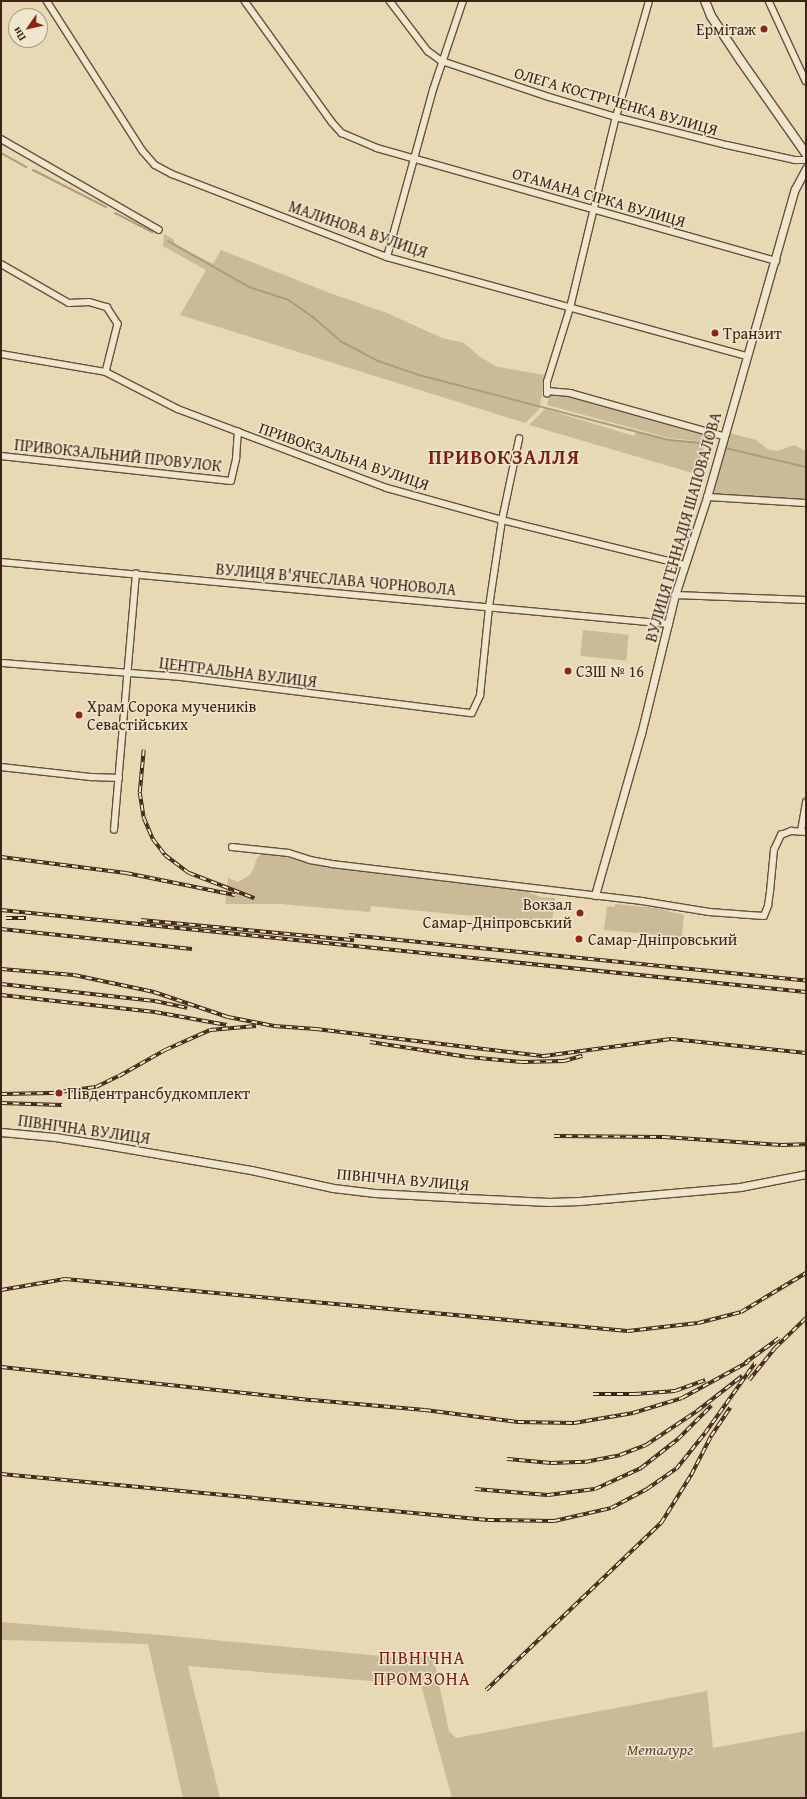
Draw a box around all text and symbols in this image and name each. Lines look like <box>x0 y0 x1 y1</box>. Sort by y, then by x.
north arrow <box>8 8 48 48</box>
place label: Ермітаж <box>696 19 756 39</box>
text: Пн <box>8 24 29 44</box>
marker: Ермітаж <box>759 24 769 34</box>
street label: ОЛЕГА КОСТРІЧЕНКА ВУЛИЦЯ <box>512 63 720 139</box>
street label: ОТАМАНА СІРКА ВУЛИЦЯ <box>510 163 688 231</box>
street label: МАЛИНОВА ВУЛИЦЯ <box>286 196 430 262</box>
place label: Транзит <box>723 323 782 343</box>
marker: Транзит <box>710 328 720 338</box>
street label: ВУЛИЦЯ ГЕННАДІЯ ШАПОВАЛОВА <box>641 410 725 644</box>
street label: ПРИВОКЗАЛЬНА ВУЛИЦЯ <box>256 418 432 494</box>
street label: ПРИВОКЗАЛЬНИЙ ПРОВУЛОК <box>13 435 223 475</box>
district label: ПРИВОКЗАЛЛЯ <box>428 444 580 468</box>
street label: ВУЛИЦЯ В'ЯЧЕСЛАВА ЧОРНОВОЛА <box>215 559 457 599</box>
street label: ЦЕНТРАЛЬНА ВУЛИЦЯ <box>158 653 318 691</box>
place label: СЗШ № 16 <box>576 661 644 681</box>
marker: СЗШ № 16 <box>563 666 573 676</box>
place label: Храм Сорока мучеників Севастійських <box>87 696 256 734</box>
marker: Храм Сорока мучеників Севастійських <box>74 710 84 720</box>
place label: Вокзал Самар-Дніпровський <box>423 894 572 932</box>
marker: Вокзал Самар-Дніпровський <box>575 908 585 918</box>
place label: Самар-Дніпровський <box>588 929 737 949</box>
marker: Самар-Дніпровський <box>573 933 585 945</box>
place label: Південтрансбудкомплект <box>67 1083 250 1103</box>
marker: Південтрансбудкомплект <box>54 1088 64 1098</box>
street label: ПІВНІЧНА ВУЛИЦЯ <box>17 1110 151 1148</box>
street label: ПІВНІЧНА ВУЛИЦЯ <box>336 1164 470 1194</box>
district label: ПІВНІЧНА ПРОМЗОНА <box>373 1648 471 1690</box>
park label: Металург <box>627 1739 693 1759</box>

